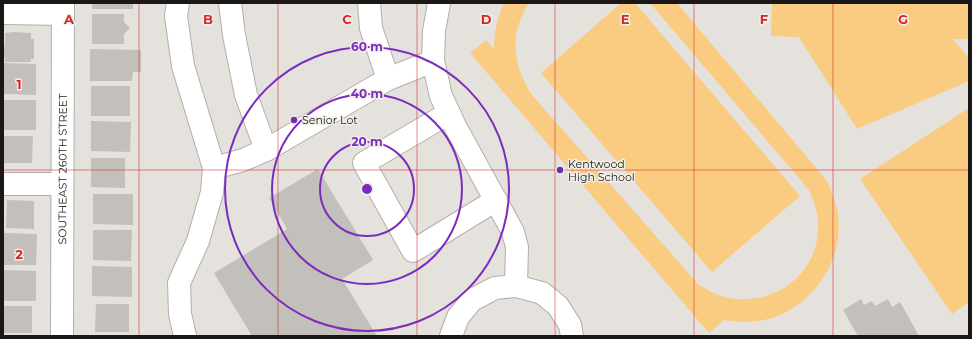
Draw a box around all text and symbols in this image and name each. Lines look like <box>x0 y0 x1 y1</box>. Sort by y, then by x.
text: A <box>63 11 75 27</box>
text: B <box>203 11 213 27</box>
text: C <box>342 11 352 27</box>
text: D <box>481 11 492 27</box>
text: E <box>621 11 630 27</box>
text: F <box>760 11 768 27</box>
text: G <box>898 11 908 27</box>
text: 60 m <box>351 39 383 54</box>
text: 1 <box>16 76 22 92</box>
text: 40 m <box>351 86 383 101</box>
street label: SOUTHEAST 260TH STREET <box>55 93 70 245</box>
place label: Senior Lot <box>302 113 358 127</box>
marker: Senior Lot <box>289 115 299 125</box>
text: 20 m <box>351 134 383 149</box>
place label: Kentwood High School <box>568 157 635 184</box>
marker: Kentwood High School <box>555 165 565 175</box>
centre of rings <box>360 182 374 196</box>
text: 2 <box>15 246 23 262</box>

